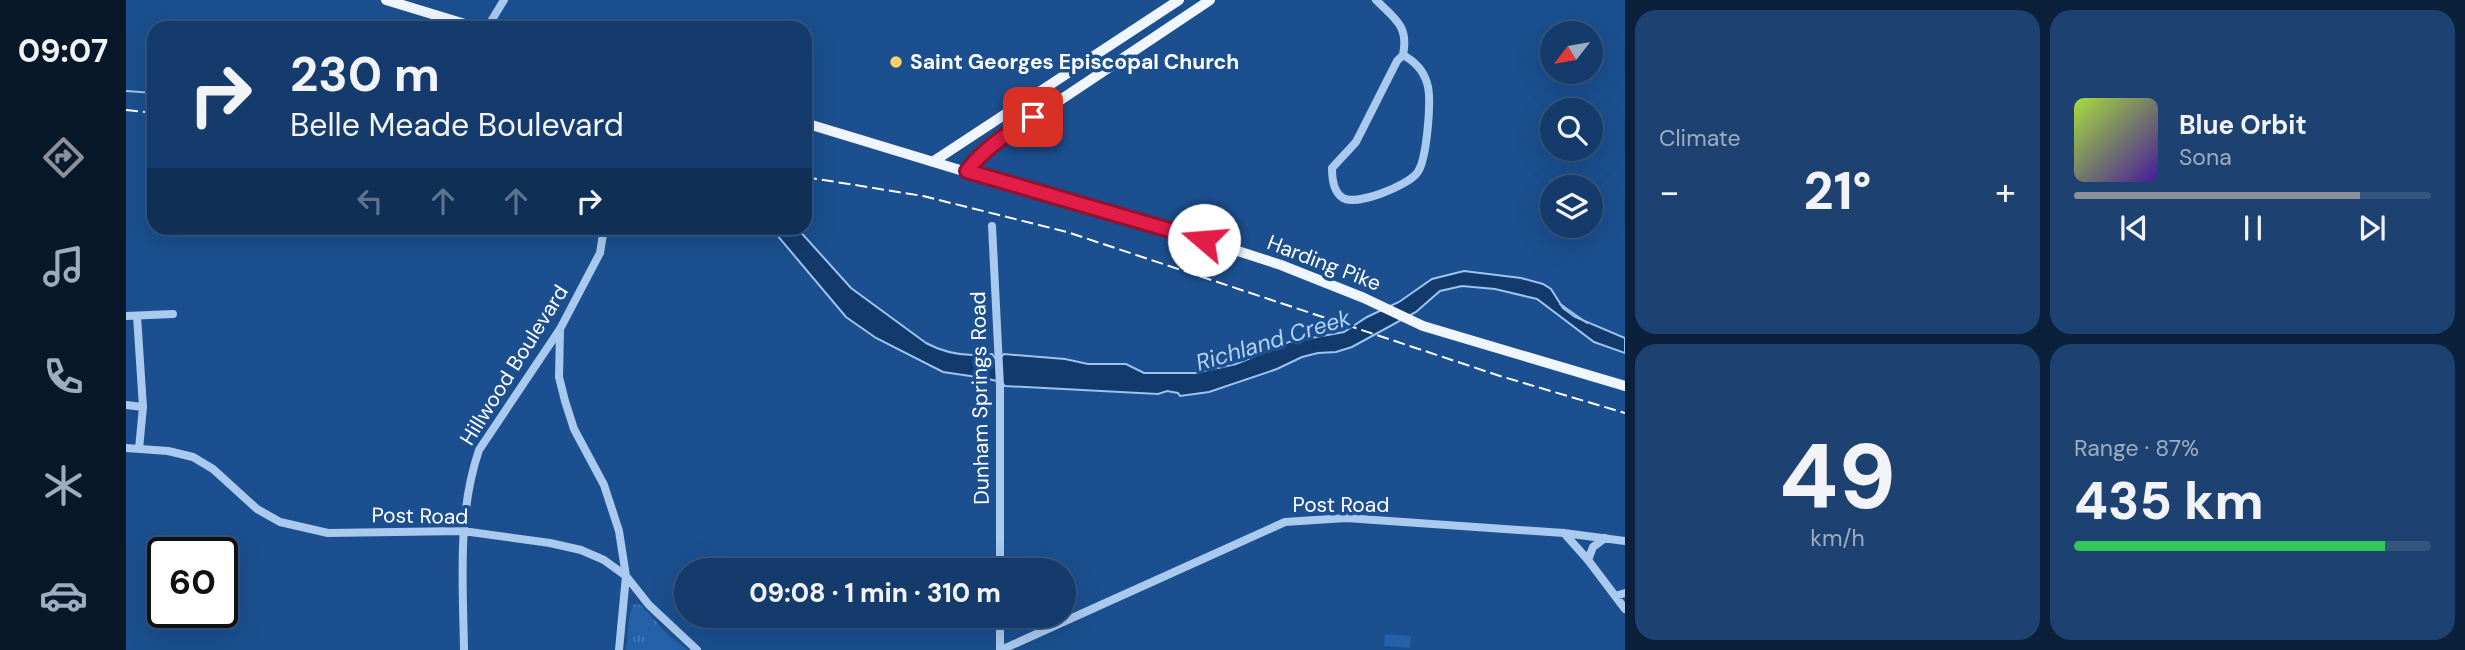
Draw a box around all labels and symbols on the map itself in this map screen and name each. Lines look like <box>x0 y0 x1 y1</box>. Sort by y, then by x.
north arrow <box>1540 21 1603 84</box>
place label: Saint Georges Episcopal Church <box>910 48 1239 76</box>
marker: Saint Georges Episcopal Church <box>888 54 904 70</box>
pin <box>1003 87 1063 147</box>
position arrow <box>1167 203 1241 277</box>
street label: Harding Pike <box>1263 228 1385 298</box>
street label: Hillwood Boulevard <box>453 280 575 450</box>
street label: Dunham Springs Road <box>964 291 996 505</box>
water label: Richland Creek <box>1192 302 1354 378</box>
street label: Post Road <box>1293 491 1389 519</box>
street label: Post Road <box>371 501 469 531</box>
speed limit sign: 60 <box>147 537 238 628</box>

